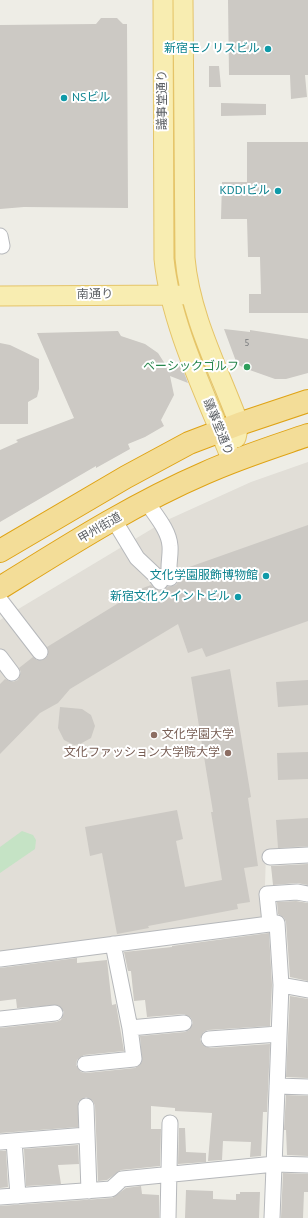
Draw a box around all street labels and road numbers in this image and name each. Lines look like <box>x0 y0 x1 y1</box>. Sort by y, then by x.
street label: 議事堂通り <box>156 70 170 130</box>
street label: 南通り <box>77 288 113 302</box>
street label: 議事堂通り <box>200 396 236 458</box>
street label: 甲州街道 <box>76 510 124 546</box>

